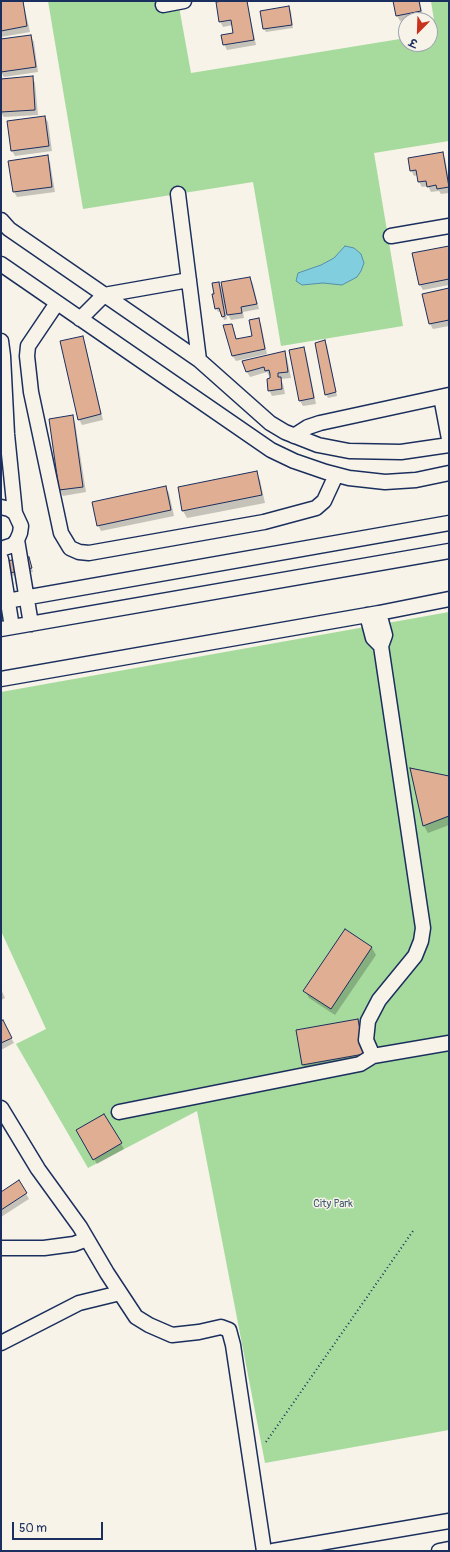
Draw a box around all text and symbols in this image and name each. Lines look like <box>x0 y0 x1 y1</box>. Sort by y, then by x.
north arrow <box>398 12 438 52</box>
text: उ <box>408 35 419 50</box>
park label: City Park <box>313 1197 353 1211</box>
scale bar <box>14 1514 105 1540</box>
text: 50 m <box>19 1521 47 1536</box>

